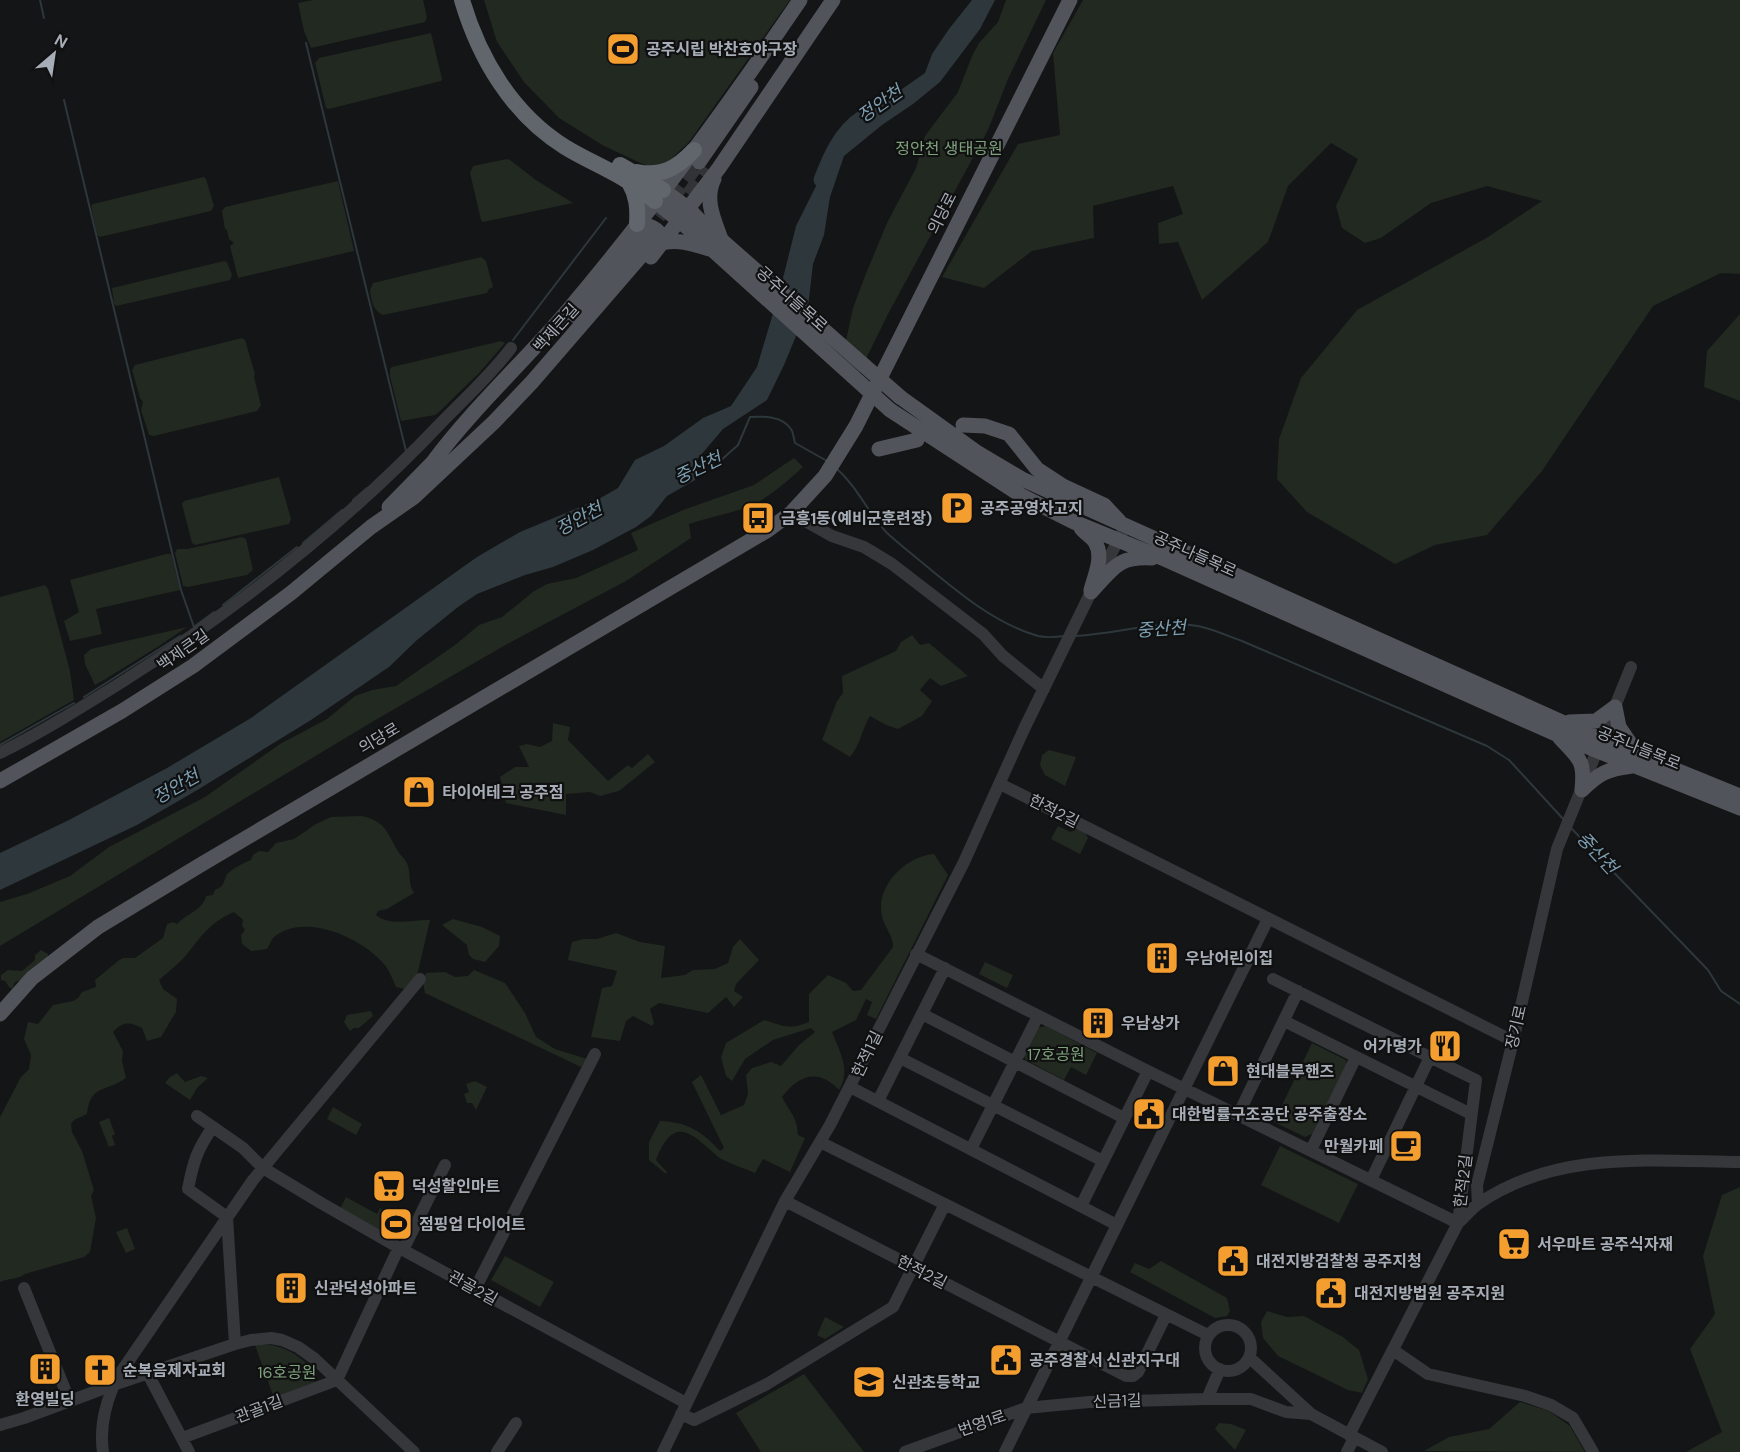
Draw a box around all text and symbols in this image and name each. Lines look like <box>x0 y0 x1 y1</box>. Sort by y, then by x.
north arrow <box>24 24 84 84</box>
text: N <box>51 29 71 53</box>
sports icon: 공주시립 박찬호야구장 <box>605 31 641 67</box>
place label: 공주시립 박찬호야구장 <box>646 39 797 60</box>
water label: 정안천 <box>853 79 909 128</box>
park label: 정안천 생태공원 <box>895 138 1003 159</box>
street label: 의당로 <box>923 188 962 237</box>
street label: 공주나들목로 <box>752 262 832 337</box>
street label: 백제큰길 <box>528 299 584 357</box>
water label: 중산천 <box>670 446 728 489</box>
parking icon: 공주공영차고지 <box>939 490 975 526</box>
water label: 정안천 <box>551 496 609 541</box>
place label: 공주공영차고지 <box>980 498 1083 519</box>
bus stop icon: 금흥1동(예비군훈련장) <box>740 500 776 536</box>
place label: 금흥1동(예비군훈련장) <box>781 508 932 529</box>
street label: 공주나들목로 <box>1150 526 1240 582</box>
water label: 중산천 <box>1135 615 1189 643</box>
street label: 백제큰길 <box>153 625 213 675</box>
street label: 의당로 <box>355 717 404 758</box>
street label: 공주나들목로 <box>1594 722 1684 774</box>
water label: 정안천 <box>148 763 206 810</box>
shop icon: 타이어테크 공주점 <box>401 774 437 810</box>
place label: 타이어테크 공주점 <box>442 782 564 803</box>
street label: 한적2길 <box>1025 790 1083 832</box>
water label: 중산천 <box>1571 827 1624 881</box>
building icon: 우남어린이집 <box>1144 940 1180 976</box>
place label: 우남어린이집 <box>1185 948 1273 969</box>
street label: 장기로 <box>1501 1003 1531 1051</box>
building icon: 우남상가 <box>1080 1005 1116 1041</box>
place label: 우남상가 <box>1121 1013 1180 1034</box>
street label: 한적1길 <box>847 1027 887 1081</box>
restaurant icon: 어가명가 <box>1427 1028 1463 1064</box>
place label: 어가명가 <box>1363 1036 1422 1057</box>
park label: 17호공원 <box>1027 1044 1085 1065</box>
shop icon: 현대블루핸즈 <box>1205 1053 1241 1089</box>
place label: 현대블루핸즈 <box>1246 1061 1335 1082</box>
public building icon: 대한법률구조공단 공주출장소 <box>1131 1096 1167 1132</box>
place label: 대한법률구조공단 공주출장소 <box>1172 1104 1367 1125</box>
cafe icon: 만월카페 <box>1388 1128 1424 1164</box>
place label: 만월카페 <box>1324 1136 1383 1157</box>
street label: 한적2길 <box>1449 1153 1477 1209</box>
supermarket icon: 덕성할인마트 <box>371 1168 407 1204</box>
place label: 덕성할인마트 <box>412 1176 501 1197</box>
sports icon: 점핑업 다이어트 <box>378 1206 414 1242</box>
place label: 점핑업 다이어트 <box>419 1214 526 1235</box>
supermarket icon: 서우마트 공주식자재 <box>1496 1226 1532 1262</box>
place label: 서우마트 공주식자재 <box>1537 1234 1673 1255</box>
public building icon: 대전지방검찰청 공주지청 <box>1215 1243 1251 1279</box>
street label: 한적2길 <box>893 1251 951 1293</box>
place label: 대전지방검찰청 공주지청 <box>1256 1251 1422 1272</box>
street label: 관골2길 <box>445 1266 501 1310</box>
building icon: 신관덕성아파트 <box>273 1270 309 1306</box>
public building icon: 대전지방법원 공주지원 <box>1313 1275 1349 1311</box>
place label: 신관덕성아파트 <box>314 1278 417 1299</box>
place label: 대전지방법원 공주지원 <box>1354 1283 1505 1304</box>
public building icon: 공주경찰서 신관지구대 <box>988 1342 1024 1378</box>
place label: 공주경찰서 신관지구대 <box>1029 1350 1180 1371</box>
building icon: 환영빌딩 <box>27 1351 63 1387</box>
church icon: 순복음제자교회 <box>82 1352 118 1388</box>
place label: 순복음제자교회 <box>123 1360 226 1381</box>
park label: 16호공원 <box>257 1362 317 1383</box>
school or university icon: 신관초등학교 <box>851 1364 887 1400</box>
place label: 신관초등학교 <box>892 1372 981 1393</box>
place label: 환영빌딩 <box>16 1389 74 1410</box>
street label: 관골1길 <box>232 1390 286 1428</box>
street label: 신금1길 <box>1092 1390 1142 1412</box>
street label: 번영1로 <box>955 1405 1009 1441</box>

